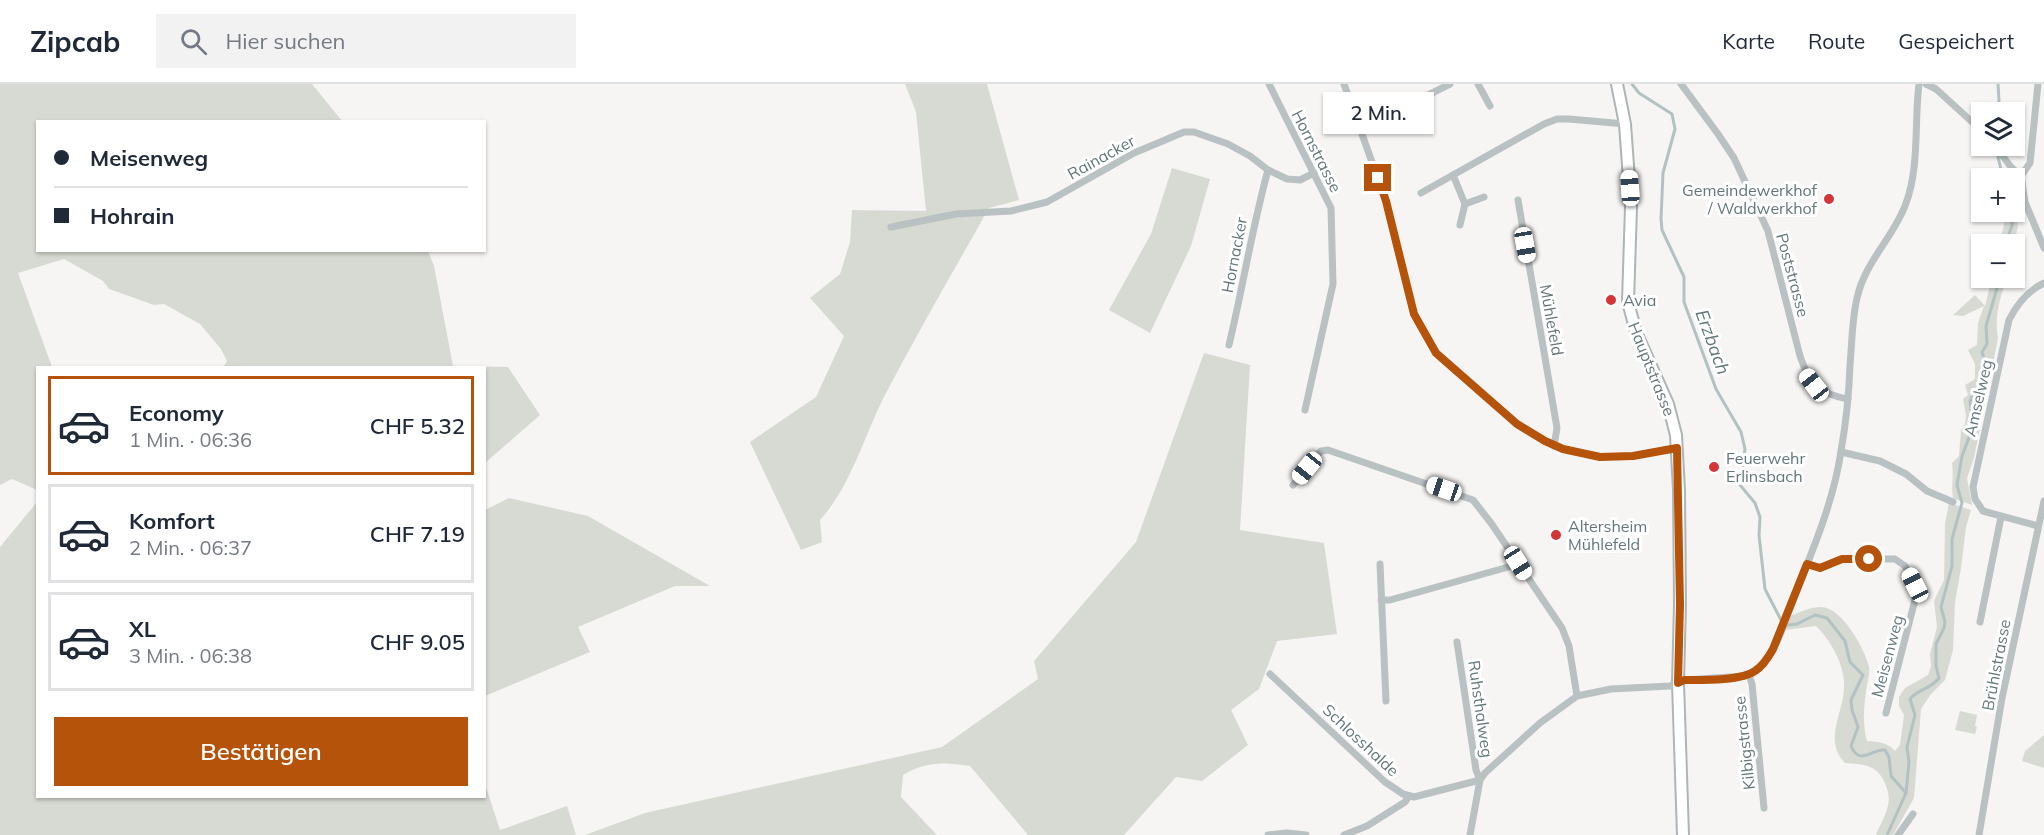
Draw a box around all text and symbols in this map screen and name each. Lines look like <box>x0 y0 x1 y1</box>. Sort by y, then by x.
search box <box>156 14 576 68</box>
text: Zipcab <box>30 24 120 59</box>
icon: search <box>177 25 210 58</box>
text: Hier suchen <box>225 27 346 55</box>
text: Karte <box>1722 28 1775 54</box>
text: Route <box>1808 28 1865 54</box>
text: Gespeichert <box>1898 28 2014 54</box>
callout: 2 Min. <box>1322 91 1434 133</box>
text: 2 Min. <box>1350 100 1407 125</box>
map controls <box>1971 102 2025 288</box>
button: layers <box>1971 102 2025 156</box>
street label: Hornstrasse <box>1288 106 1346 196</box>
street label: Rainacker <box>1064 130 1138 184</box>
text: Meisenweg <box>90 144 208 172</box>
route end <box>1364 164 1391 191</box>
button: + <box>1971 168 2025 222</box>
car <box>1620 169 1640 207</box>
place label: Gemeindewerkhof / Waldwerkhof <box>1682 180 1818 218</box>
marker: Gemeindewerkhof / Waldwerkhof <box>1822 192 1836 206</box>
text: Hohrain <box>90 202 175 230</box>
street label: Hornacker <box>1217 215 1251 295</box>
car <box>1513 226 1537 264</box>
street label: Poststrasse <box>1772 231 1814 319</box>
button: − <box>1971 234 2025 288</box>
street label: Mühlefeld <box>1536 283 1568 357</box>
place label: Avia <box>1623 290 1656 310</box>
marker: Avia <box>1604 293 1618 307</box>
water label: Erzbach <box>1691 306 1735 378</box>
street label: Hauptstrasse <box>1624 319 1680 419</box>
street label: Amselweg <box>1959 358 1997 438</box>
car <box>1796 365 1832 405</box>
icon: car <box>57 399 111 453</box>
text: Economy <box>129 399 224 427</box>
text: CHF 5.32 <box>370 412 465 440</box>
text: 1 Min. · 06:36 <box>129 427 252 452</box>
car <box>1289 448 1325 488</box>
place label: Feuerwehr Erlinsbach <box>1726 448 1805 486</box>
marker: Feuerwehr Erlinsbach <box>1707 460 1721 474</box>
car <box>1424 475 1464 503</box>
icon: car <box>57 507 111 561</box>
text: Komfort <box>129 507 215 535</box>
place label: Altersheim Mühlefeld <box>1568 516 1647 554</box>
text: CHF 7.19 <box>370 520 465 548</box>
marker: Altersheim Mühlefeld <box>1549 528 1563 542</box>
text: 2 Min. · 06:37 <box>129 535 252 560</box>
car <box>1501 543 1535 583</box>
route start <box>1855 545 1882 572</box>
car <box>1899 565 1931 605</box>
street label: Meisenweg <box>1866 613 1908 699</box>
icon: car <box>57 615 111 669</box>
text: XL <box>129 615 156 643</box>
street label: Brühlstrasse <box>1977 618 2015 712</box>
text: CHF 9.05 <box>370 628 465 656</box>
text: 3 Min. · 06:38 <box>129 643 252 668</box>
street label: Ruhsthalweg <box>1464 659 1498 759</box>
street label: Kilbigstrasse <box>1729 695 1759 791</box>
street label: Schlosshalde <box>1319 700 1403 780</box>
button: Bestätigen <box>54 717 468 786</box>

